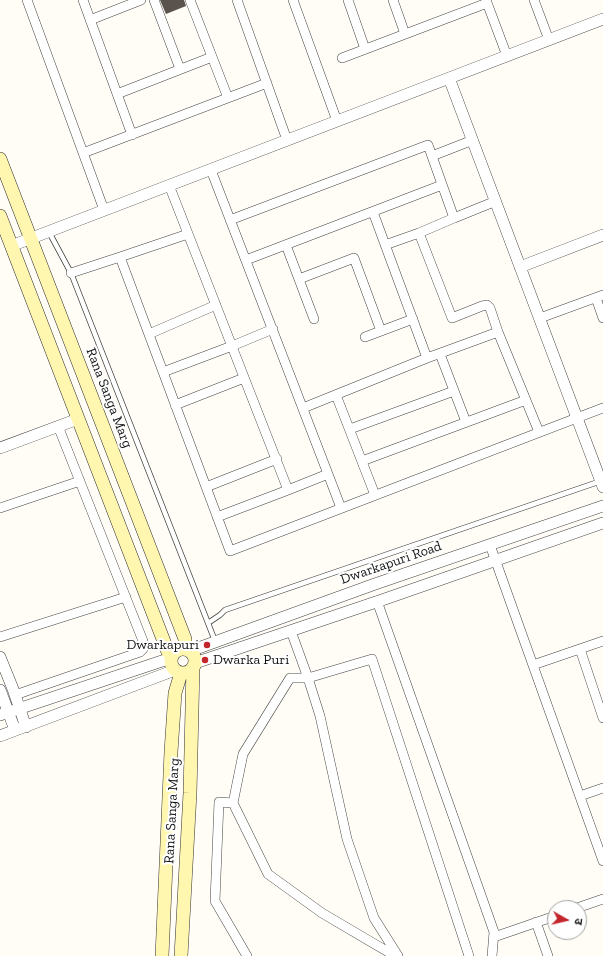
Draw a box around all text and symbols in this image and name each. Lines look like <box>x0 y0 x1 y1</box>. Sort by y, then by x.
street label: Rana Sanga Marg <box>82 346 136 450</box>
street label: Dwarkapuri Road <box>338 538 444 588</box>
place label: Dwarkapuri <box>126 637 199 653</box>
marker: Dwarkapuri <box>202 640 212 650</box>
place label: Dwarka Puri <box>213 652 289 668</box>
marker: Dwarka Puri <box>200 655 210 665</box>
street label: Rana Sanga Marg <box>161 758 183 864</box>
north arrow <box>547 900 587 940</box>
text: उ <box>572 918 585 926</box>

